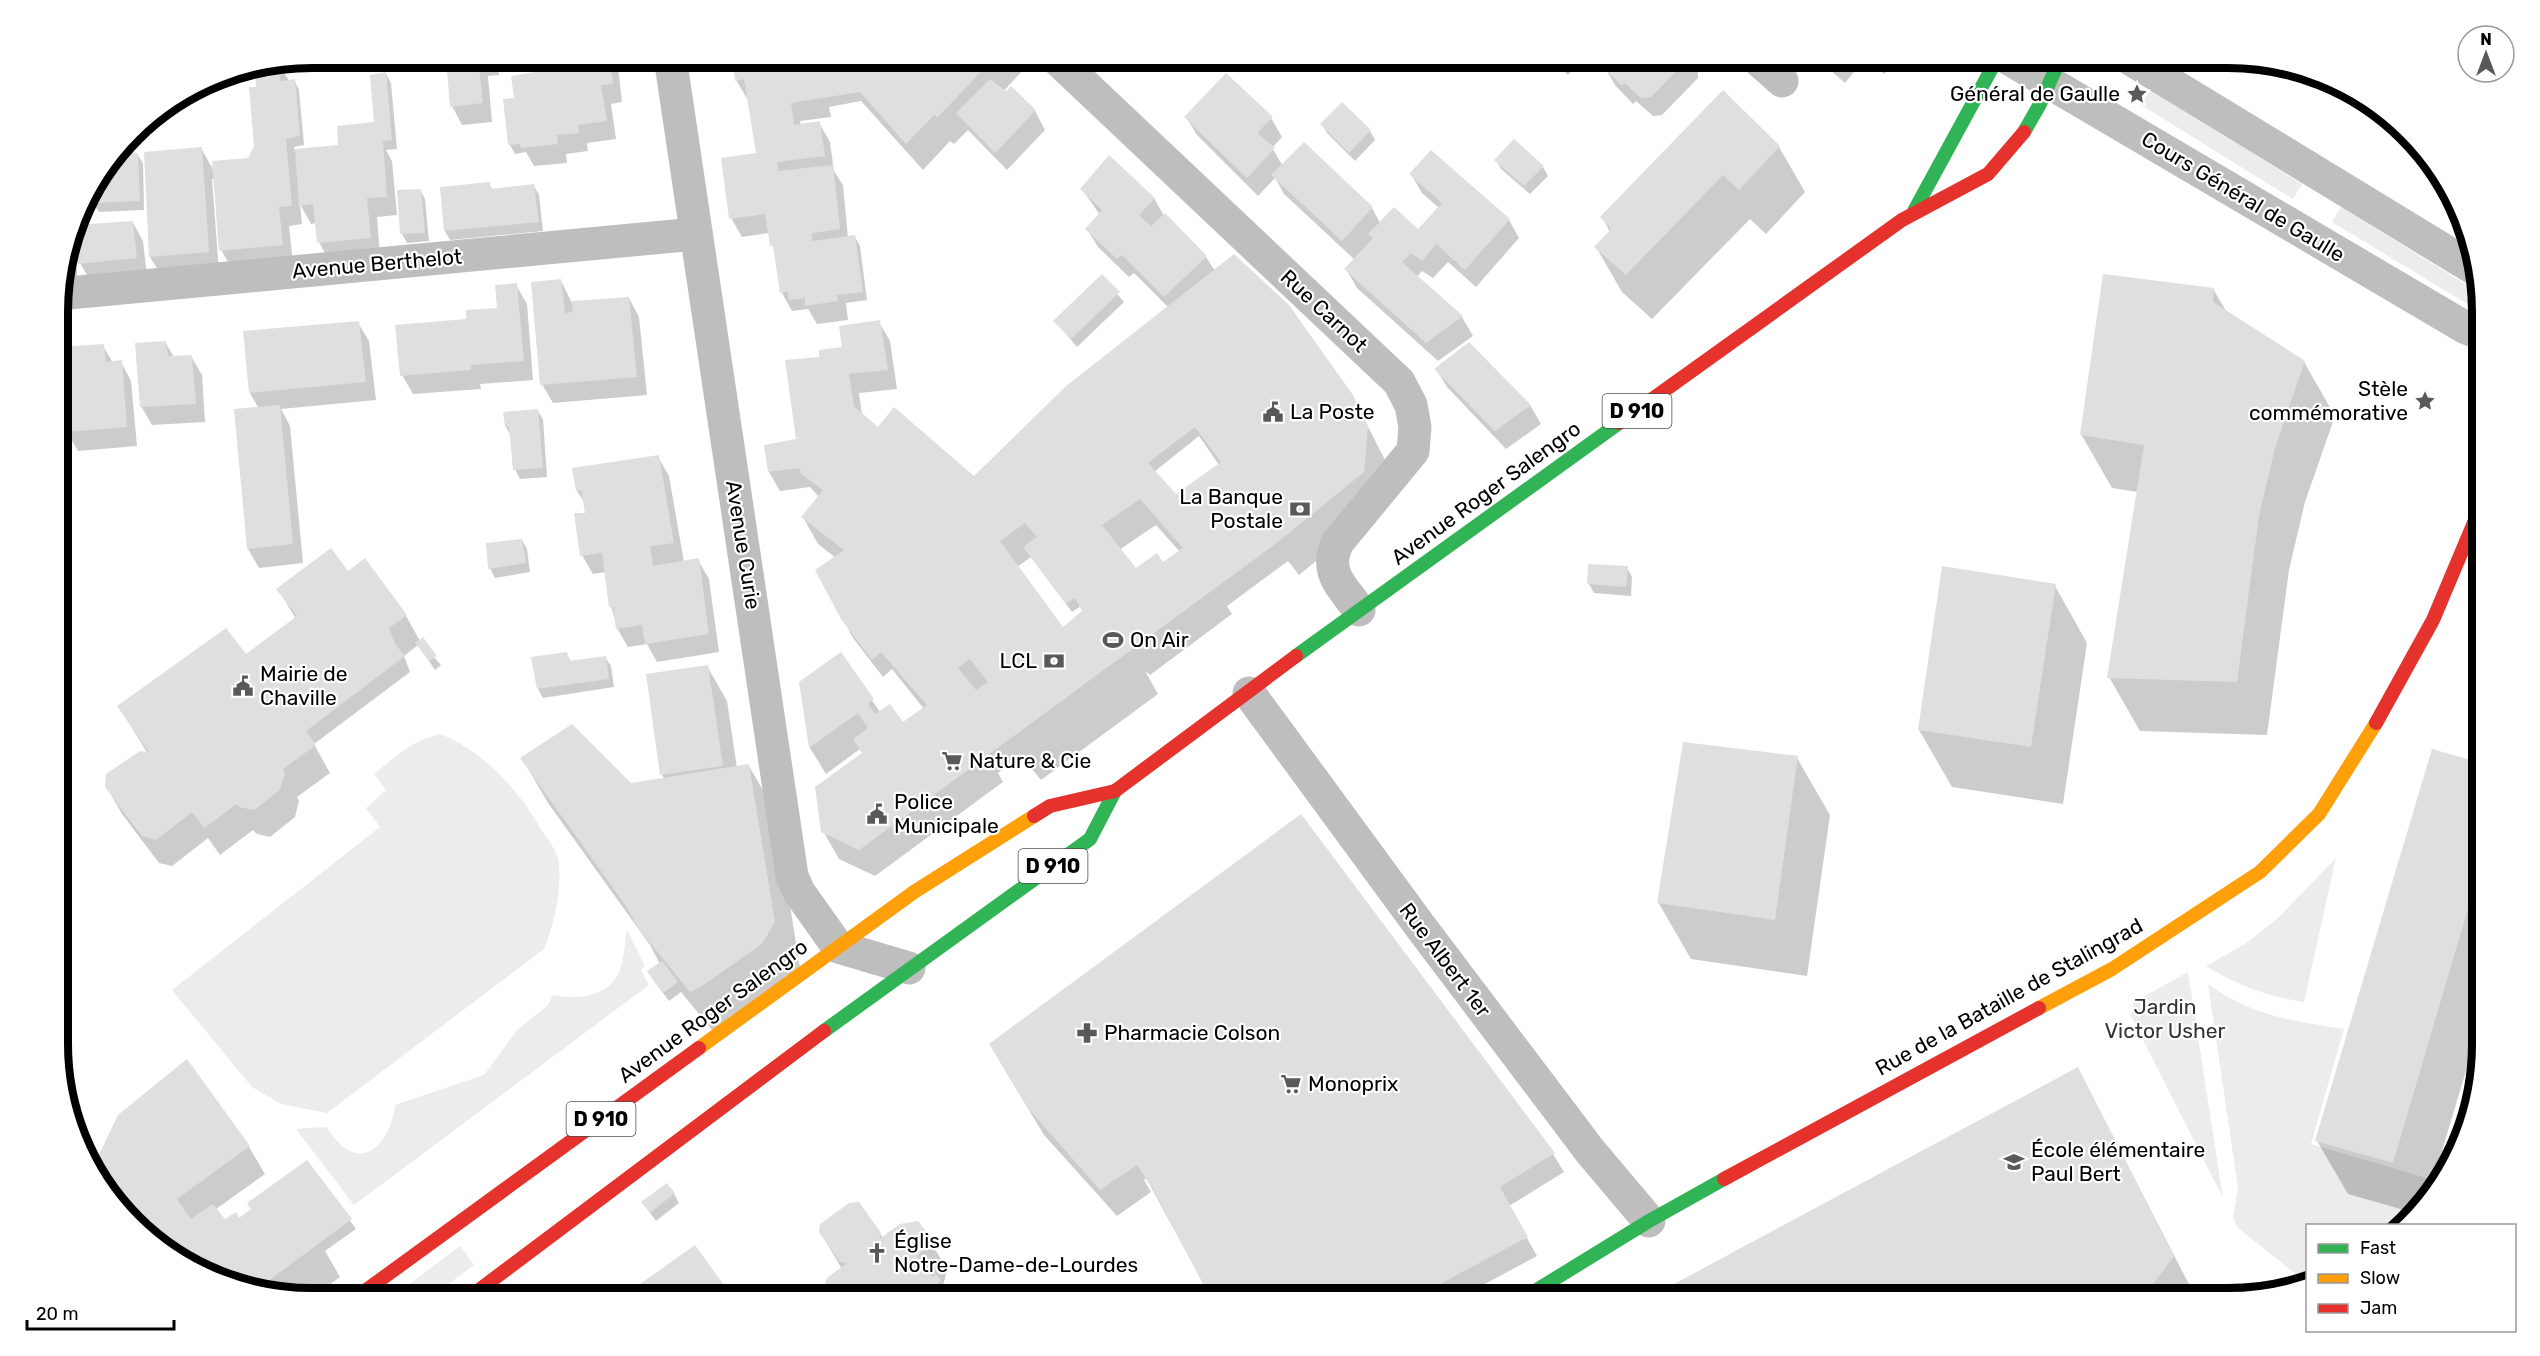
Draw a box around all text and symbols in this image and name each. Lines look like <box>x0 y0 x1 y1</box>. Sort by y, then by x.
north arrow <box>2456 24 2516 84</box>
text: N <box>2480 30 2492 49</box>
place label: Général de Gaulle <box>1950 81 2120 106</box>
place icon: Général de Gaulle <box>2125 82 2149 106</box>
street label: Cours Général de Gaulle <box>2137 126 2349 267</box>
street label: Avenue Berthelot <box>291 244 463 283</box>
street label: Rue Carnot <box>1276 264 1373 357</box>
place label: Stèle commémorative <box>2249 376 2408 425</box>
place icon: Stèle commémorative <box>2413 389 2437 413</box>
road number: D 910 <box>1602 394 1672 428</box>
place label: La Poste <box>1290 399 1375 424</box>
public building icon: La Poste <box>1261 400 1285 424</box>
street label: Avenue Roger Salengro <box>1386 415 1585 570</box>
street label: Avenue Curie <box>721 479 766 611</box>
place label: La Banque Postale <box>1179 484 1283 533</box>
bank icon: La Banque Postale <box>1288 497 1312 521</box>
place label: On Air <box>1130 627 1189 652</box>
sports icon: On Air <box>1101 628 1125 652</box>
place label: LCL <box>1000 648 1037 673</box>
bank icon: LCL <box>1042 649 1066 673</box>
place label: Mairie de Chaville <box>260 661 348 710</box>
public building icon: Mairie de Chaville <box>231 674 255 698</box>
place label: Nature & Cie <box>969 748 1091 773</box>
supermarket icon: Nature & Cie <box>940 749 964 773</box>
place label: Police Municipale <box>894 789 999 838</box>
public building icon: Police Municipale <box>865 802 889 826</box>
road number: D 910 <box>1018 849 1088 883</box>
street label: Rue Albert 1er <box>1394 898 1496 1022</box>
street label: Rue de la Bataille de Stalingrad <box>1871 913 2147 1081</box>
street label: Avenue Roger Salengro <box>613 933 812 1088</box>
park label: Jardin Victor Usher <box>2104 994 2226 1043</box>
place label: Pharmacie Colson <box>1104 1020 1280 1045</box>
pharmacy icon: Pharmacie Colson <box>1075 1021 1099 1045</box>
place label: Monoprix <box>1308 1071 1398 1096</box>
supermarket icon: Monoprix <box>1279 1072 1303 1096</box>
road number: D 910 <box>566 1102 636 1136</box>
place label: École élémentaire Paul Bert <box>2031 1137 2205 1186</box>
school or university icon: École élémentaire Paul Bert <box>2002 1150 2026 1174</box>
legend <box>2306 1224 2516 1332</box>
place label: Église Notre-Dame-de-Lourdes <box>894 1228 1138 1277</box>
text: Fast <box>2360 1237 2396 1259</box>
church icon: Église Notre-Dame-de-Lourdes <box>865 1241 889 1265</box>
text: Slow <box>2360 1267 2400 1289</box>
scale bar <box>27 1293 174 1331</box>
text: Jam <box>2360 1297 2397 1319</box>
text: 20 m <box>36 1303 78 1325</box>

